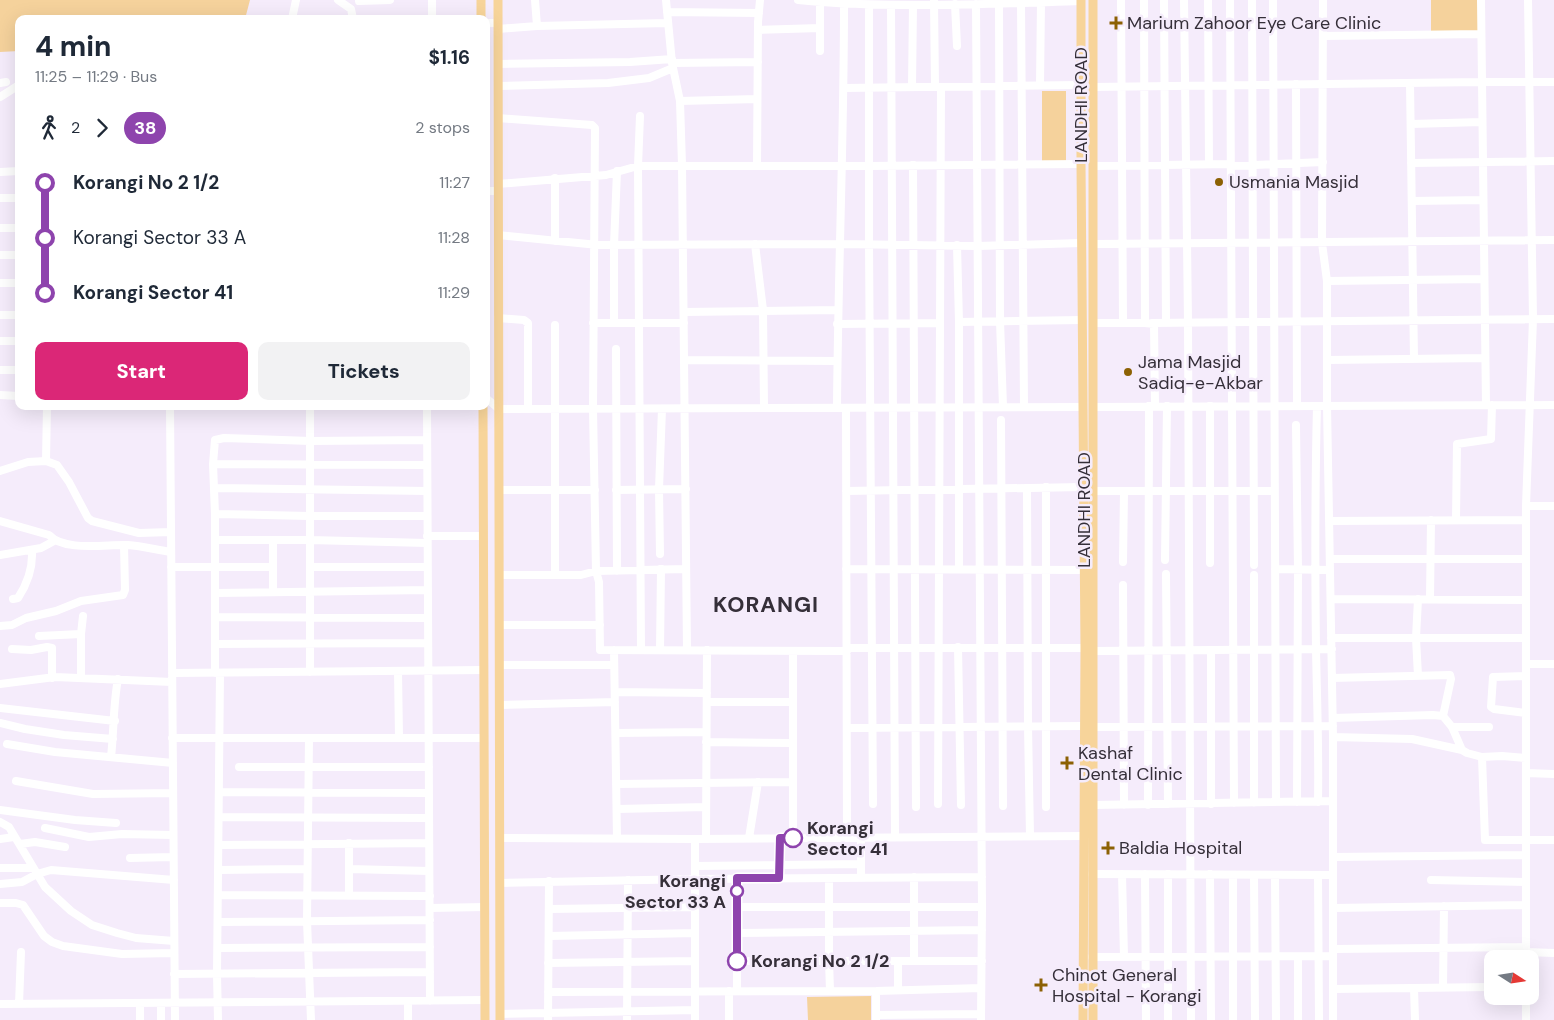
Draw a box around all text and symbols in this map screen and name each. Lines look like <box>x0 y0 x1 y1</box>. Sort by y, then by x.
place label: Marium Zahoor Eye Care Clinic <box>1127 11 1381 35</box>
marker: Marium Zahoor Eye Care Clinic <box>1109 16 1123 30</box>
text: 4 min <box>35 28 111 65</box>
text: $1.16 <box>428 45 470 70</box>
street label: LANDHI ROAD <box>1069 47 1093 163</box>
text: 11:25 – 11:29 · Bus <box>35 66 157 87</box>
icon: walk <box>35 114 63 142</box>
icon: forward <box>88 114 116 142</box>
text: 38 <box>134 116 156 140</box>
text: 2 <box>71 117 80 138</box>
text: 2 stops <box>415 117 470 138</box>
text: Korangi No 2 1/2 <box>73 170 219 195</box>
place label: Usmania Masjid <box>1229 170 1359 194</box>
text: 11:27 <box>439 172 470 193</box>
marker: Usmania Masjid <box>1213 176 1225 188</box>
text: Korangi Sector 33 A <box>73 225 246 250</box>
text: 11:28 <box>438 227 470 248</box>
text: Korangi Sector 41 <box>73 280 233 305</box>
text: 11:29 <box>438 282 470 303</box>
button: Start <box>35 342 248 400</box>
button: Tickets <box>258 342 470 400</box>
place label: Jama Masjid Sadiq-e-Akbar <box>1138 350 1263 395</box>
marker: Jama Masjid Sadiq-e-Akbar <box>1122 366 1134 378</box>
street label: LANDHI ROAD <box>1072 452 1096 568</box>
district label: KORANGI <box>713 590 819 619</box>
place label: Kashaf Dental Clinic <box>1078 741 1183 786</box>
marker: Kashaf Dental Clinic <box>1060 756 1074 770</box>
place label: Korangi Sector 41 <box>807 816 888 861</box>
marker: Korangi Sector 41 <box>783 828 803 848</box>
place label: Baldia Hospital <box>1119 836 1242 860</box>
marker: Baldia Hospital <box>1101 841 1115 855</box>
place label: Korangi Sector 33 A <box>625 869 726 914</box>
marker: Korangi Sector 33 A <box>730 884 744 898</box>
place label: Korangi No 2 1/2 <box>751 949 889 973</box>
north arrow <box>1484 950 1539 1005</box>
map controls <box>1484 950 1539 1005</box>
marker: Korangi No 2 1/2 <box>727 951 747 971</box>
place label: Chinot General Hospital - Korangi <box>1052 963 1201 1008</box>
marker: Chinot General Hospital - Korangi <box>1034 978 1048 992</box>

